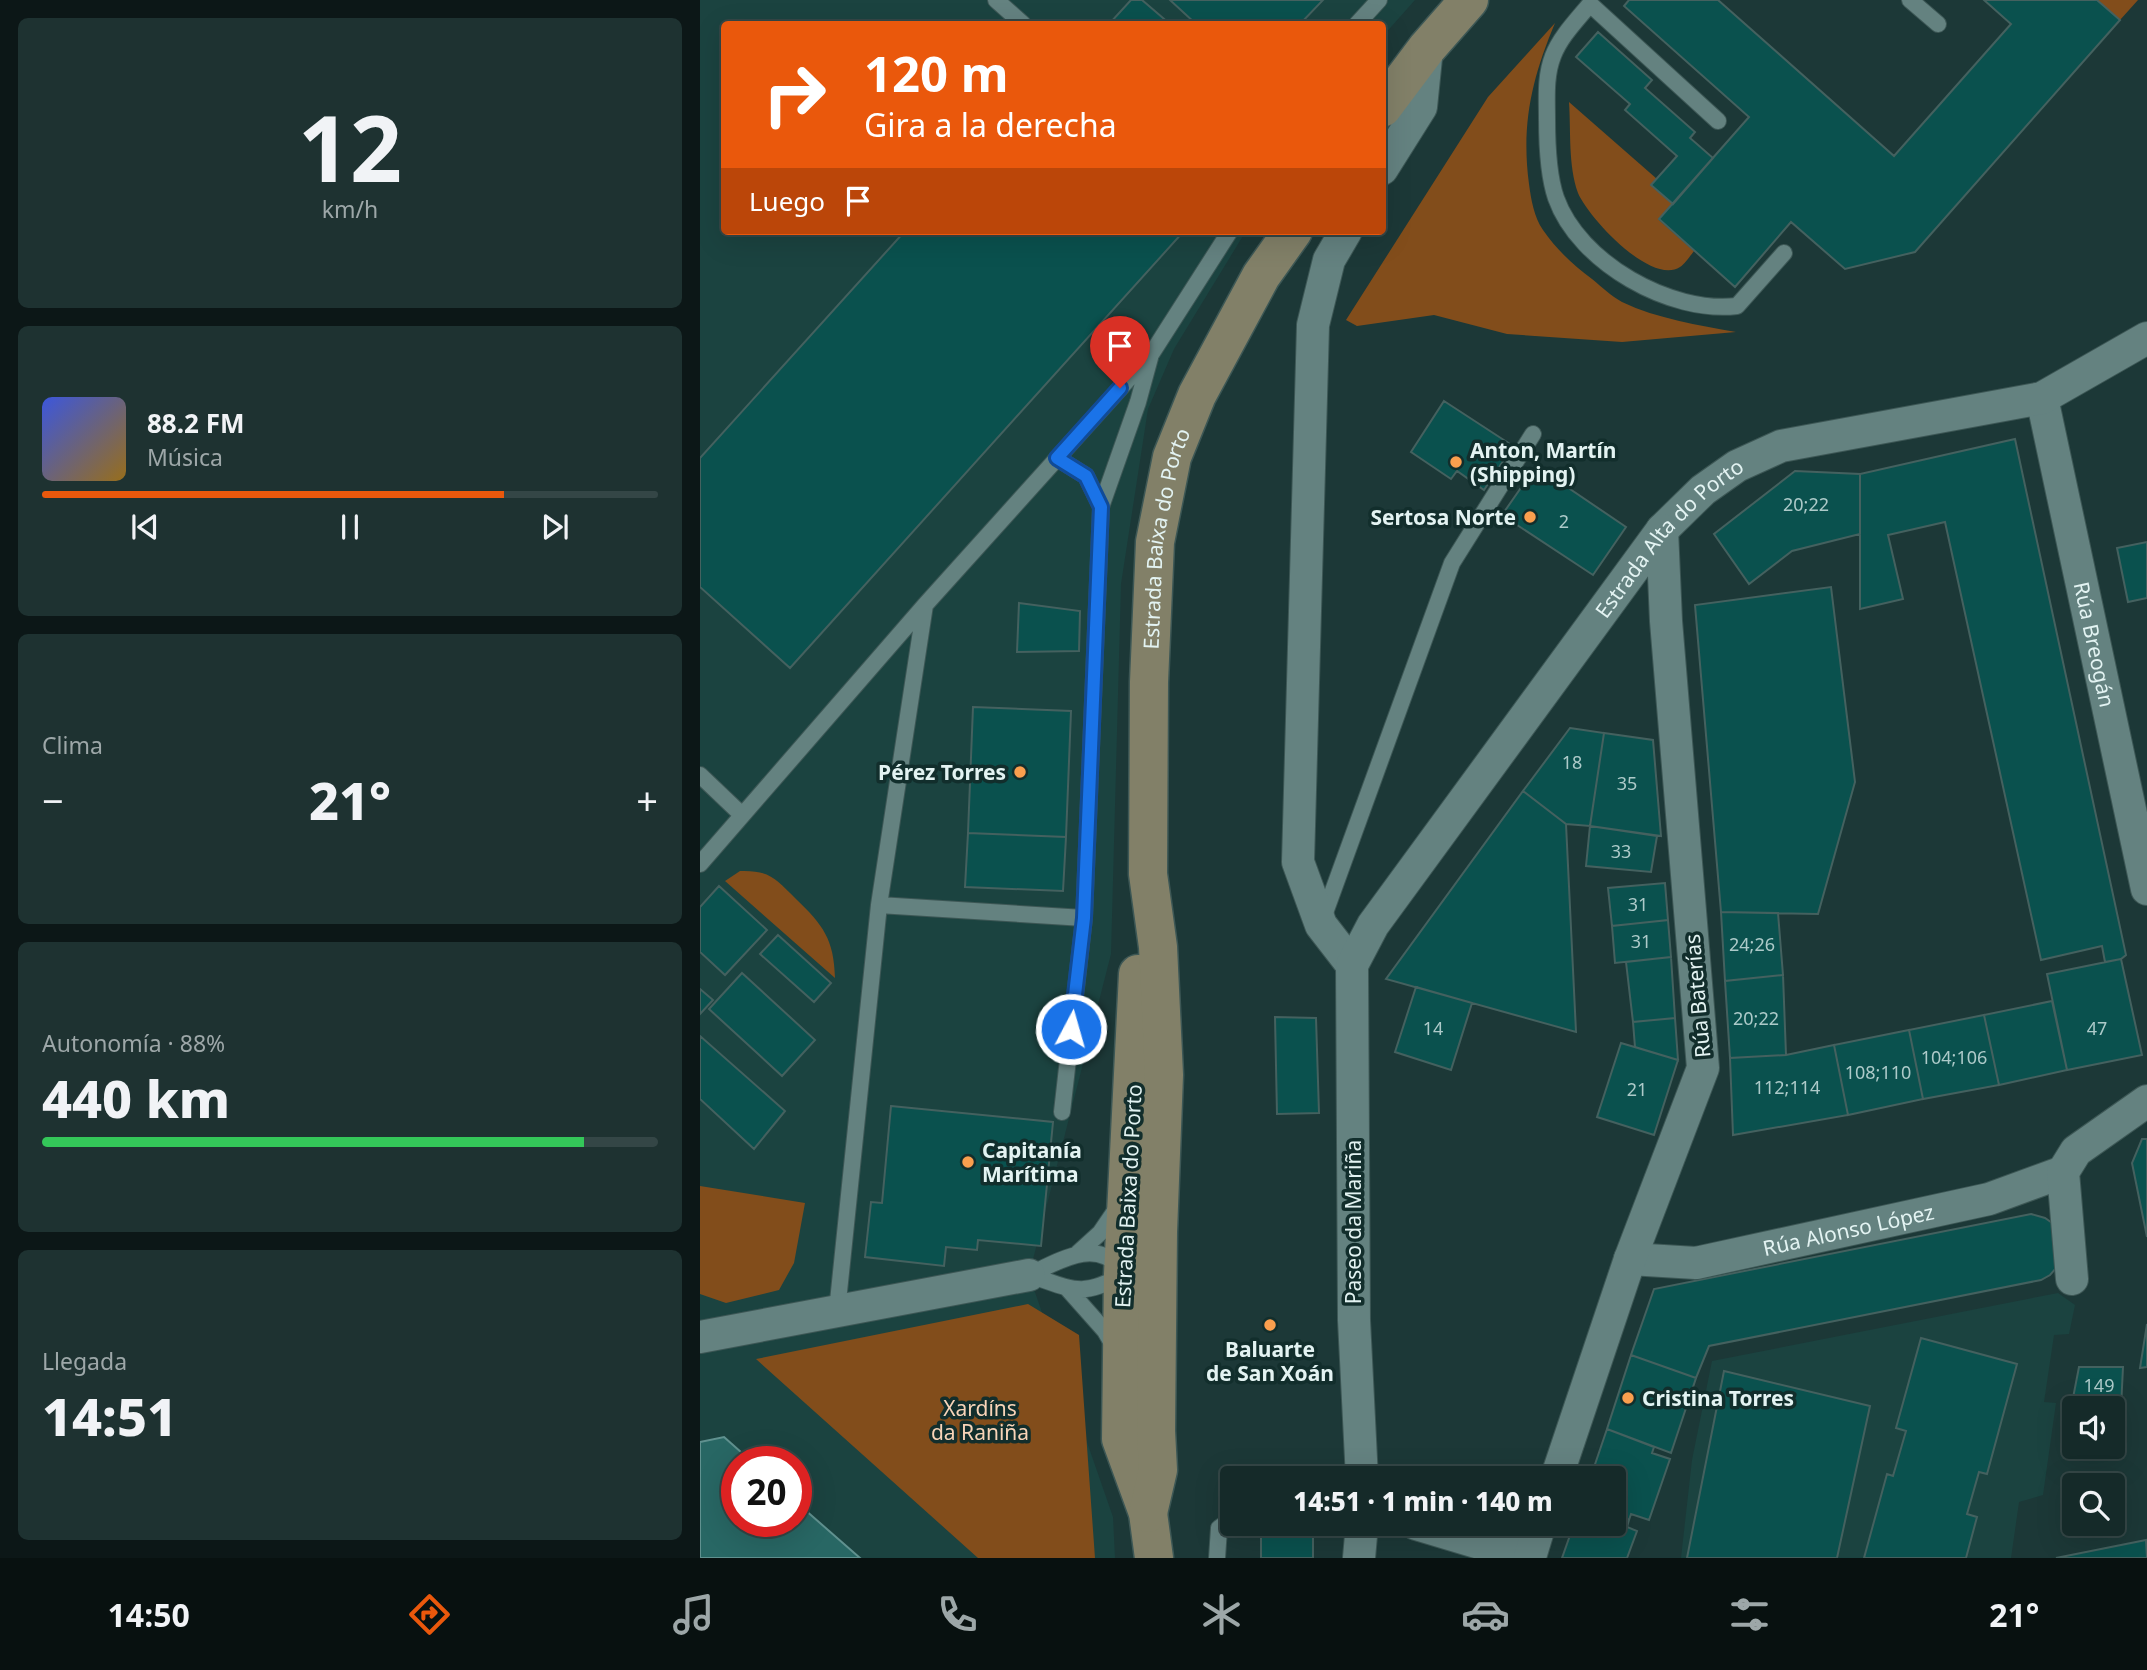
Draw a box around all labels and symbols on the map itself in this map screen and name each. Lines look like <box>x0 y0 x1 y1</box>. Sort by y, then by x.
pin <box>1090 316 1150 388</box>
street label: Estrada Baixa do Porto <box>1136 424 1196 650</box>
place label: Anton, Martín (Shipping) <box>1470 436 1616 488</box>
street label: Estrada Alta do Porto <box>1589 452 1749 623</box>
marker: Anton, Martín (Shipping) <box>1448 454 1464 470</box>
house number: 20;22 <box>1783 492 1829 516</box>
place label: Sertosa Norte <box>1370 503 1516 531</box>
marker: Sertosa Norte <box>1522 509 1538 525</box>
house number: 2 <box>1559 509 1569 533</box>
street label: Rúa Breogán <box>2068 579 2122 710</box>
house number: 18 <box>1562 750 1582 774</box>
place label: Pérez Torres <box>878 758 1006 786</box>
marker: Pérez Torres <box>1012 764 1028 780</box>
house number: 35 <box>1617 771 1637 795</box>
house number: 33 <box>1611 839 1631 863</box>
house number: 31 <box>1628 892 1648 916</box>
house number: 31 <box>1631 929 1651 953</box>
house number: 24;26 <box>1729 932 1775 956</box>
street label: Rúa Baterías <box>1678 933 1716 1059</box>
position arrow <box>1034 992 1108 1066</box>
house number: 20;22 <box>1733 1006 1779 1030</box>
house number: 14 <box>1423 1016 1443 1040</box>
house number: 47 <box>2087 1016 2107 1040</box>
house number: 104;106 <box>1921 1045 1987 1069</box>
house number: 108;110 <box>1845 1060 1911 1084</box>
house number: 112;114 <box>1754 1075 1820 1099</box>
house number: 21 <box>1627 1077 1647 1101</box>
street label: Estrada Baixa do Porto <box>1108 1083 1148 1309</box>
place label: Capitanía Marítima <box>982 1136 1082 1188</box>
street label: Paseo da Mariña <box>1339 1140 1367 1304</box>
marker: Capitanía Marítima <box>960 1154 976 1170</box>
street label: Rúa Alonso López <box>1760 1197 1937 1262</box>
marker: Baluarte de San Xoán <box>1262 1317 1278 1333</box>
place label: Baluarte de San Xoán <box>1206 1335 1334 1387</box>
house number: 149 <box>2084 1373 2114 1397</box>
place label: Cristina Torres <box>1642 1384 1794 1412</box>
marker: Cristina Torres <box>1620 1390 1636 1406</box>
park label: Xardíns da Raniña <box>931 1394 1029 1446</box>
speed limit sign: 20 <box>721 1446 812 1537</box>

